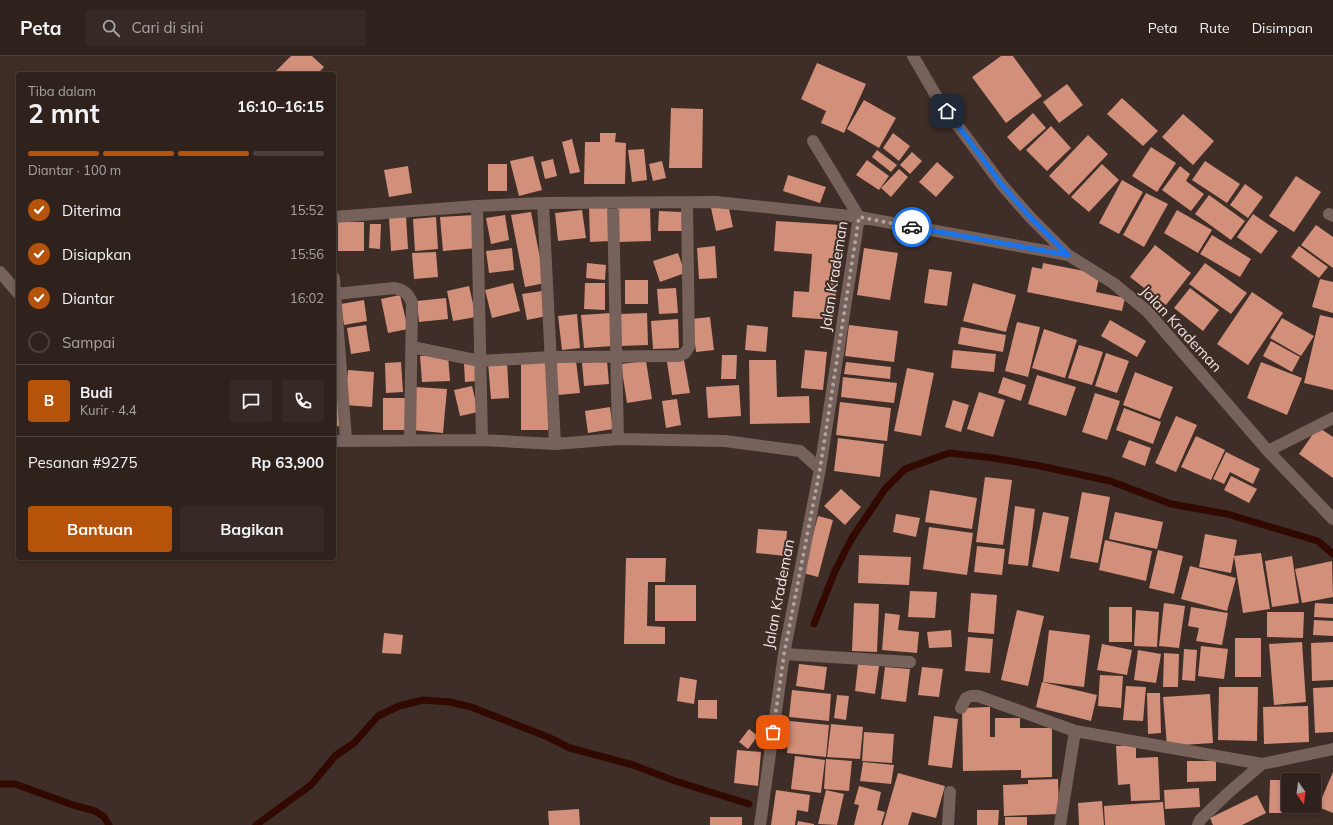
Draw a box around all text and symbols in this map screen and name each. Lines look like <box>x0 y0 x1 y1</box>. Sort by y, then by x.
search box <box>86 10 366 46</box>
text: Peta <box>20 16 62 40</box>
icon: search <box>100 17 122 39</box>
text: Cari di sini <box>132 18 203 37</box>
text: Peta <box>1148 19 1177 37</box>
text: Rute <box>1199 19 1230 37</box>
text: Disimpan <box>1252 19 1313 37</box>
text: Tiba dalam <box>28 83 96 99</box>
pin <box>930 94 964 128</box>
text: 2 mnt <box>28 97 100 130</box>
text: 16:10–16:15 <box>237 97 324 116</box>
icon: home <box>936 100 958 122</box>
text: Diantar · 100 m <box>28 162 121 178</box>
icon: check <box>28 199 50 221</box>
text: Diterima <box>62 201 121 220</box>
text: 15:52 <box>290 202 324 218</box>
courier <box>892 207 932 247</box>
icon: car <box>901 216 923 238</box>
street label: Jalan Krademan <box>815 220 852 332</box>
icon: check <box>28 243 50 265</box>
text: Disiapkan <box>62 245 131 264</box>
text: 15:56 <box>290 246 324 262</box>
street label: Jalan Krademan <box>1136 282 1226 376</box>
icon: check <box>28 287 50 309</box>
text: Diantar <box>62 289 114 308</box>
text: 16:02 <box>290 290 324 306</box>
text: Sampai <box>62 333 115 352</box>
button: chat <box>230 380 272 422</box>
button: phone <box>282 380 324 422</box>
text: Budi <box>80 383 113 402</box>
text: B <box>44 391 54 410</box>
text: Kurir · 4.4 <box>80 402 137 418</box>
text: Pesanan #9275 <box>28 453 138 472</box>
text: Rp 63,900 <box>251 453 324 472</box>
button: Bantuan <box>28 506 172 552</box>
button: Bagikan <box>180 506 324 552</box>
street label: Jalan Krademan <box>759 538 798 650</box>
pin <box>756 715 790 749</box>
icon: bag <box>762 721 784 743</box>
north arrow <box>1281 773 1321 813</box>
map controls <box>1281 773 1321 813</box>

